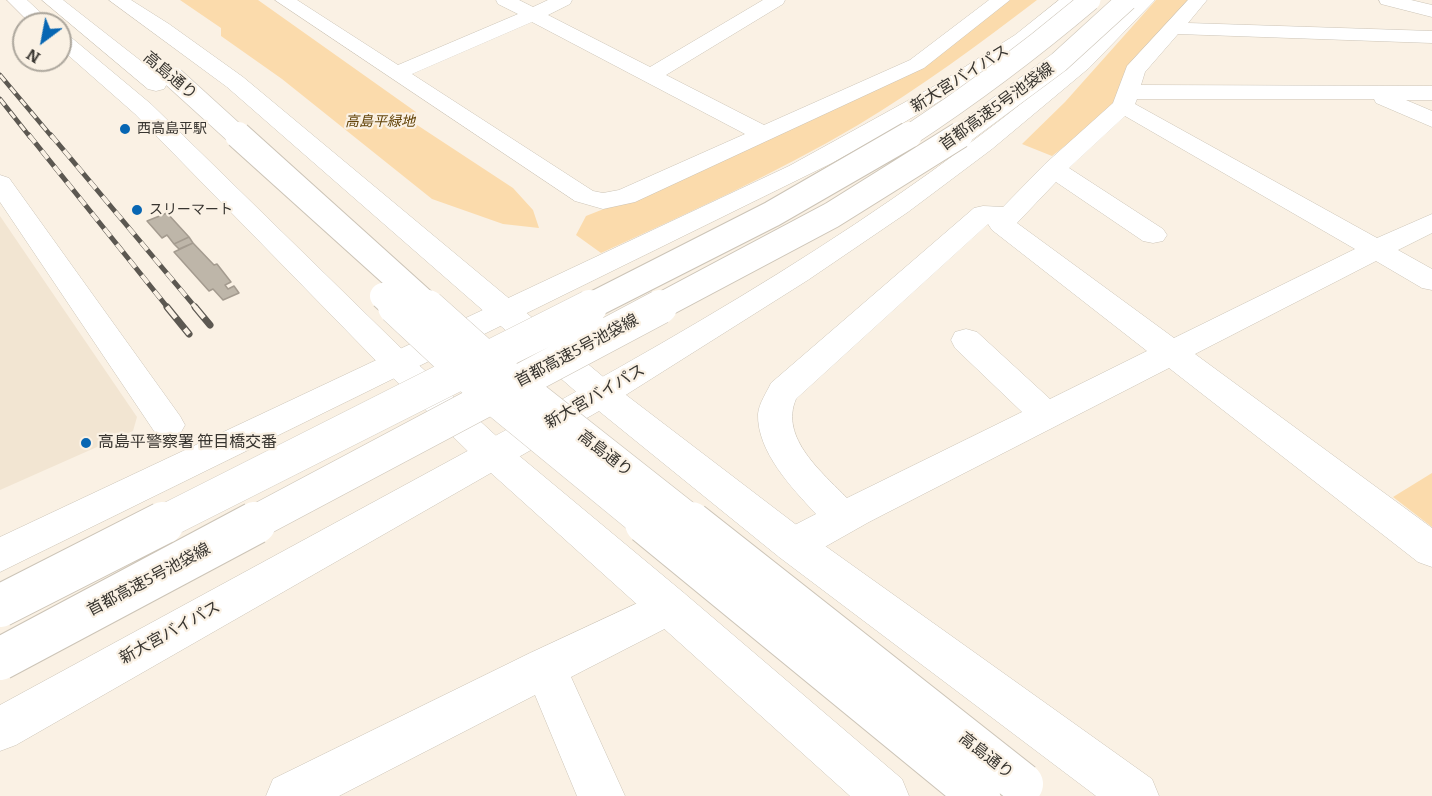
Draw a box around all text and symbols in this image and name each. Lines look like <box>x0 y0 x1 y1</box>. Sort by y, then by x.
north arrow <box>12 12 72 72</box>
street label: 新大宮バイパス <box>907 41 1013 117</box>
text: N <box>23 45 44 67</box>
street label: 高島通り <box>139 48 201 104</box>
street label: 首都高速5号池袋線 <box>936 59 1058 155</box>
park label: 高島平緑地 <box>345 114 415 130</box>
place label: 西高島平駅 <box>137 121 207 137</box>
marker: 西高島平駅 <box>118 122 132 136</box>
place label: スリーマート <box>149 202 233 218</box>
marker: スリーマート <box>130 203 144 217</box>
street label: 首都高速5号池袋線 <box>512 310 642 392</box>
street label: 新大宮バイパス <box>542 361 648 433</box>
street label: 高島通り <box>574 427 636 481</box>
place label: 高島平警察署 笹目橋交番 <box>98 433 277 453</box>
marker: 高島平警察署 笹目橋交番 <box>79 436 93 450</box>
street label: 首都高速5号池袋線 <box>84 539 214 621</box>
street label: 新大宮バイパス <box>116 597 224 669</box>
street label: 高島通り <box>955 729 1017 783</box>

